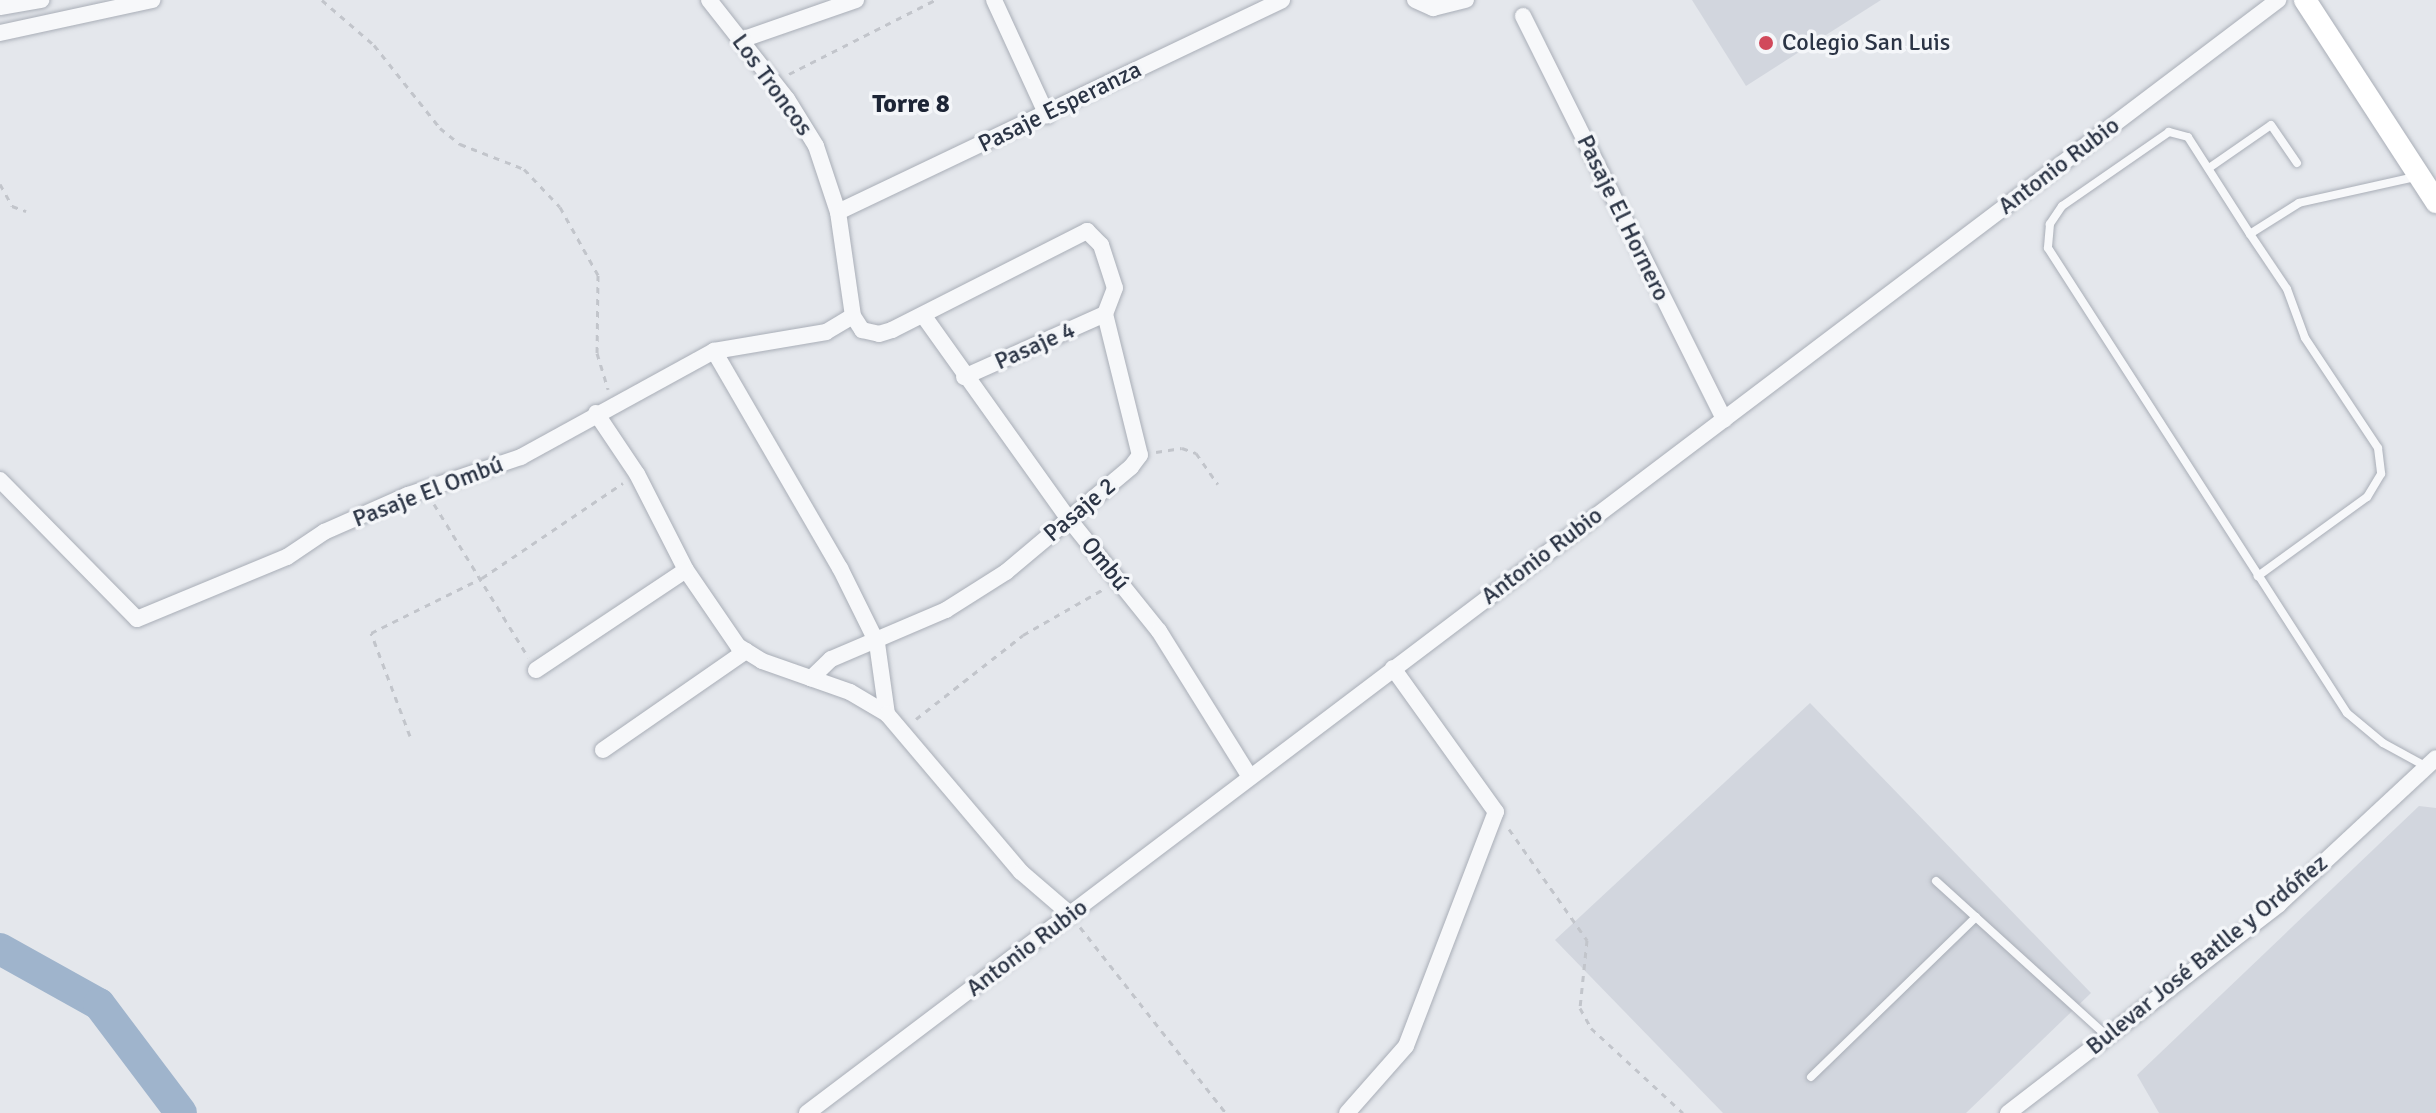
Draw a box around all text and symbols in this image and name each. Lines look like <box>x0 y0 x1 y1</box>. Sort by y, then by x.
street label: Los Troncos <box>725 28 819 142</box>
place label: Colegio San Luis <box>1782 29 1950 57</box>
marker: Colegio San Luis <box>1757 34 1775 52</box>
street label: Pasaje Esperanza <box>974 55 1146 159</box>
district label: Torre 8 <box>872 89 950 121</box>
street label: Antonio Rubio <box>1993 111 2125 221</box>
street label: Pasaje El Hornero <box>1570 130 1676 306</box>
street label: Pasaje 4 <box>990 316 1080 376</box>
street label: Pasaje El Ombú <box>349 450 507 534</box>
street label: Pasaje 2 <box>1038 472 1122 548</box>
street label: Antonio Rubio <box>1476 501 1608 611</box>
street label: Ombú <box>1075 531 1135 597</box>
street label: Bulevar José Batlle y Ordóñez <box>2081 849 2333 1061</box>
street label: Antonio Rubio <box>961 893 1093 1003</box>

